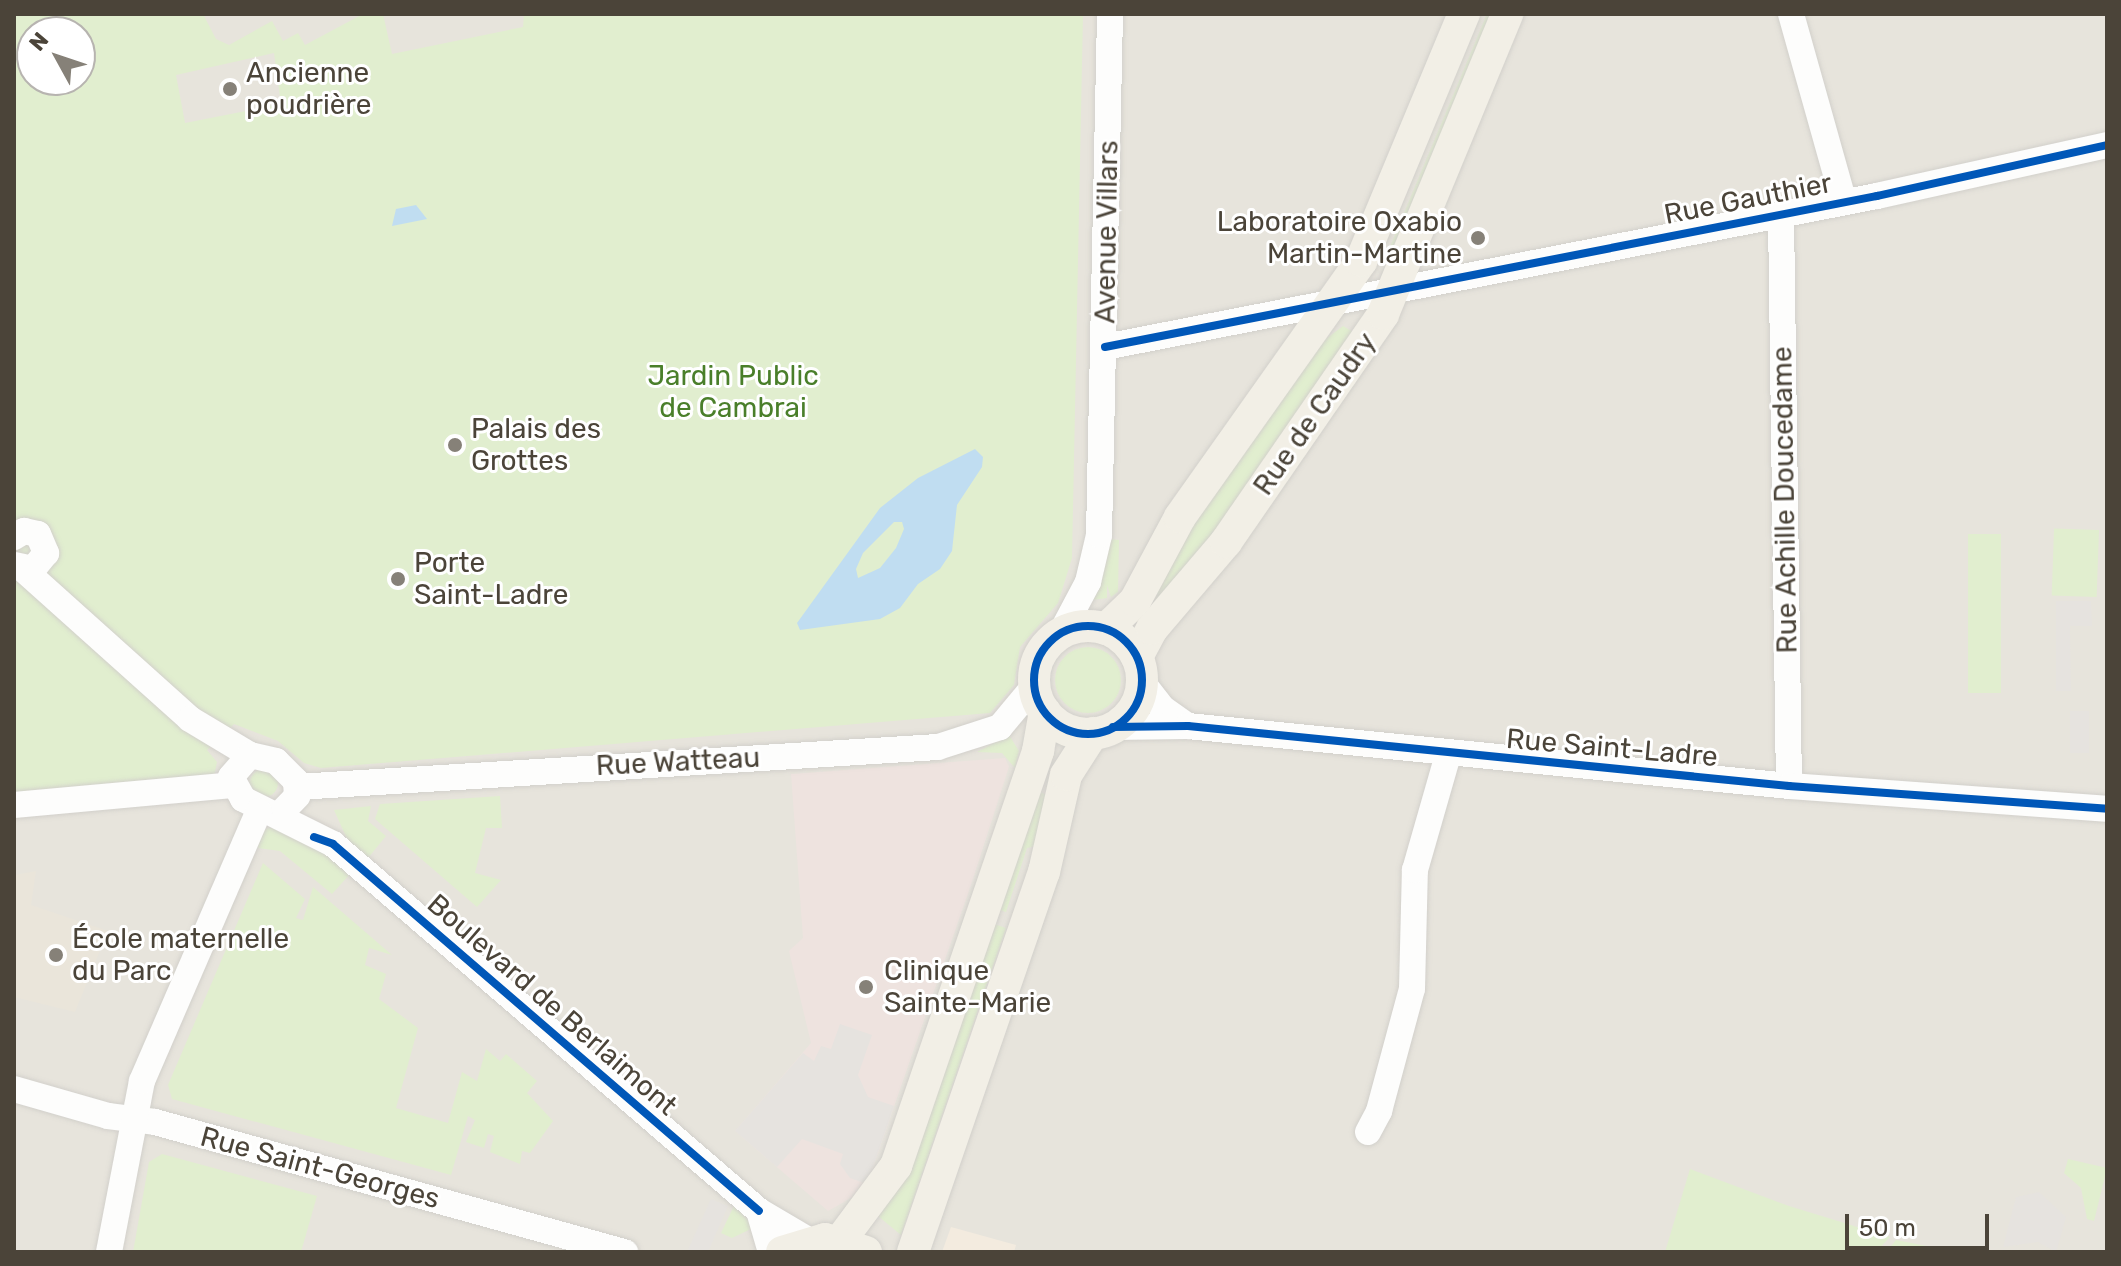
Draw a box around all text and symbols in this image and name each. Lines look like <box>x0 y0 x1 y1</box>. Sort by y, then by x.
north arrow <box>16 16 96 96</box>
text: N <box>23 27 54 56</box>
place label: Ancienne poudrière <box>246 56 371 122</box>
marker: Ancienne poudrière <box>221 80 239 98</box>
street label: Avenue Villars <box>1089 140 1125 324</box>
street label: Rue Gauthier <box>1661 166 1835 232</box>
place label: Laboratoire Oxabio Martin-Martine <box>1217 205 1462 271</box>
marker: Laboratoire Oxabio Martin-Martine <box>1469 229 1487 247</box>
street label: Rue de Caudry <box>1247 326 1383 502</box>
street label: Rue Achille Doucedame <box>1766 346 1804 654</box>
park label: Jardin Public de Cambrai <box>647 359 819 425</box>
place label: Palais des Grottes <box>471 412 601 478</box>
marker: Palais des Grottes <box>446 436 464 454</box>
place label: Porte Saint-Ladre <box>414 546 568 612</box>
marker: Porte Saint-Ladre <box>389 570 407 588</box>
street label: Rue Saint-Ladre <box>1505 722 1719 774</box>
street label: Rue Watteau <box>595 741 761 783</box>
street label: Boulevard de Berlaimont <box>420 887 684 1123</box>
place label: École maternelle du Parc <box>72 922 289 988</box>
marker: École maternelle du Parc <box>47 946 65 964</box>
place label: Clinique Sainte-Marie <box>884 954 1051 1020</box>
marker: Clinique Sainte-Marie <box>855 976 877 998</box>
street label: Rue Saint-Georges <box>197 1120 443 1216</box>
scale bar <box>1849 1198 1993 1248</box>
text: 50 m <box>1859 1214 1916 1242</box>

